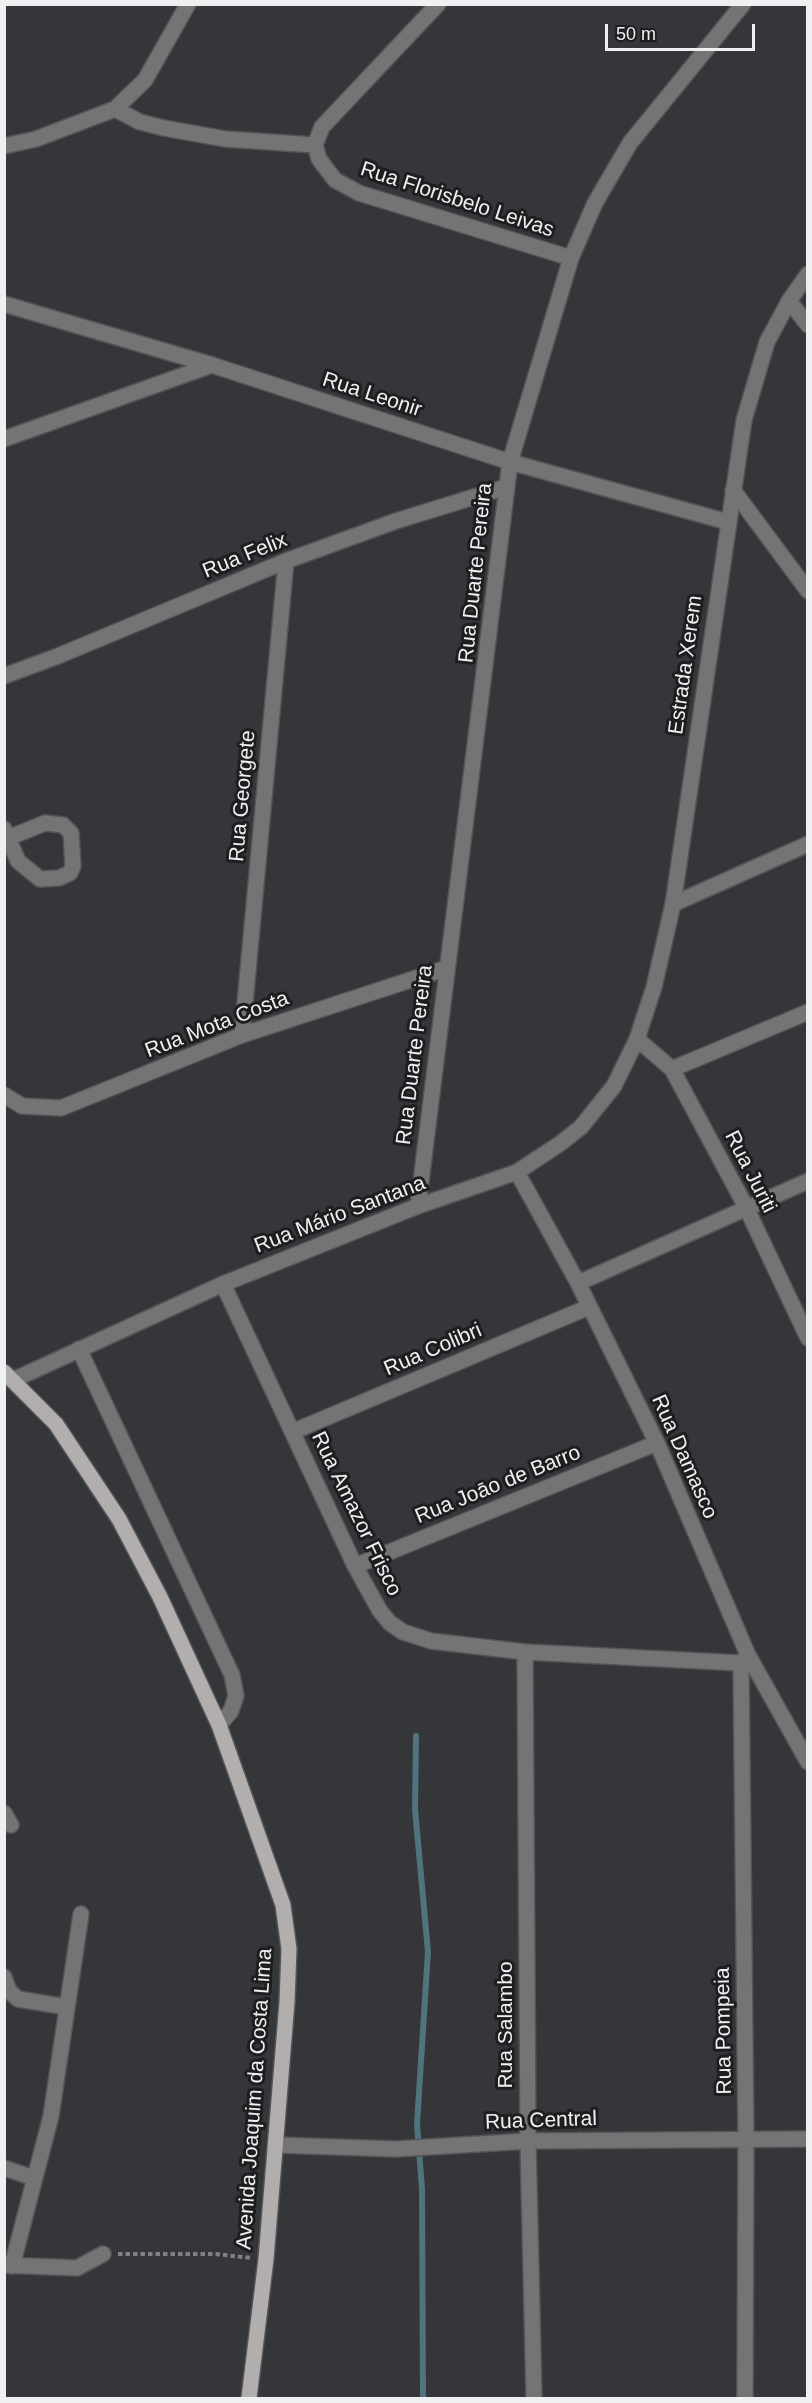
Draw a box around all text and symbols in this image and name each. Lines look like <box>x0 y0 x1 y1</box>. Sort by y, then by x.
scale bar <box>608 12 758 50</box>
text: 50 m <box>616 24 656 44</box>
street label: Rua Florisbelo Leivas <box>357 157 557 243</box>
street label: Rua Leonir <box>319 367 425 423</box>
street label: Rua Duarte Pereira <box>454 482 498 664</box>
street label: Rua Felix <box>199 528 291 584</box>
street label: Estrada Xerem <box>664 594 708 736</box>
street label: Rua Georgete <box>225 729 261 863</box>
street label: Rua Duarte Pereira <box>391 964 439 1146</box>
street label: Rua Mota Costa <box>142 986 292 1064</box>
street label: Rua Juriti <box>719 1127 781 1217</box>
street label: Rua Mário Santana <box>251 1171 429 1259</box>
street label: Rua Colibri <box>380 1318 486 1382</box>
street label: Rua Damasco <box>645 1391 723 1523</box>
street label: Rua Amazor Frisco <box>305 1428 407 1600</box>
street label: Rua Joāo de Barro <box>412 1440 584 1530</box>
street label: Avenida Joaquim da Costa Lima <box>232 1948 278 2250</box>
street label: Rua Salambo <box>493 1961 519 2089</box>
street label: Rua Pompeia <box>710 1967 738 2095</box>
street label: Rua Central <box>485 2106 597 2136</box>

